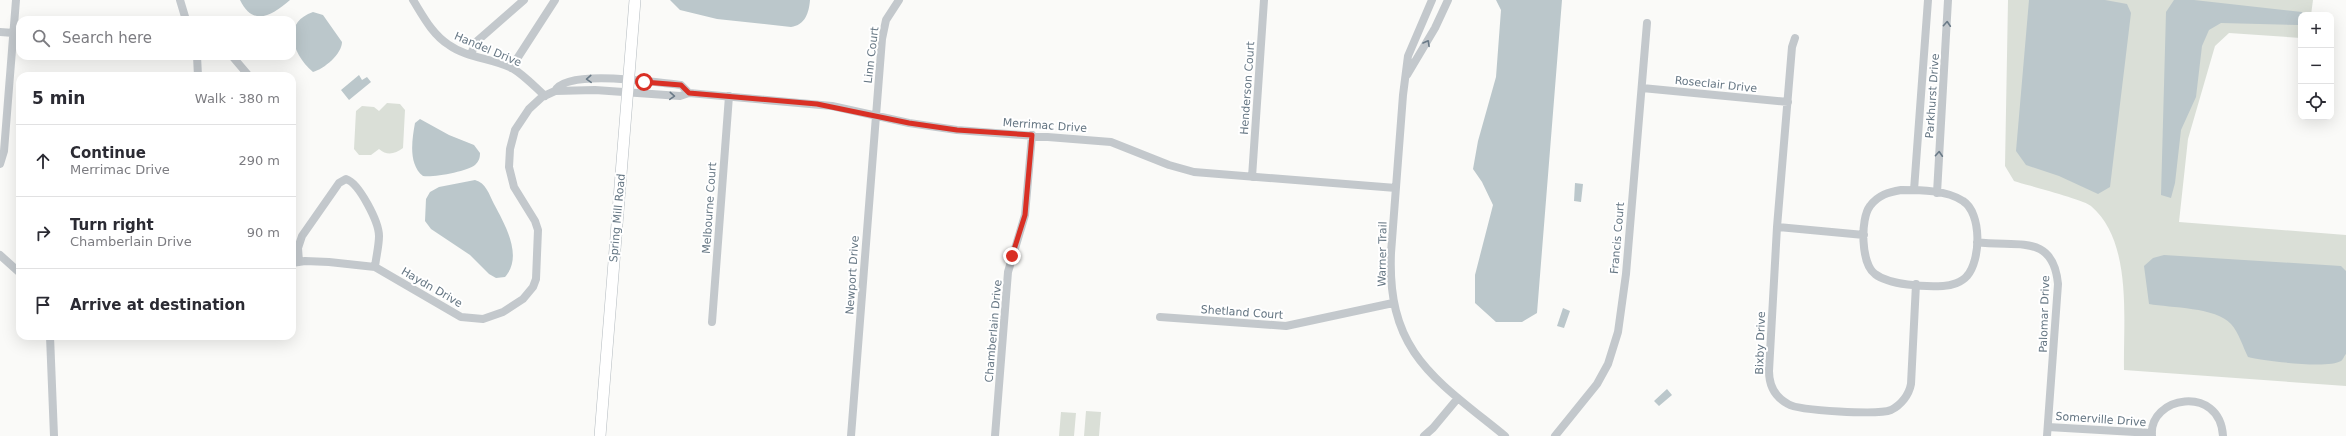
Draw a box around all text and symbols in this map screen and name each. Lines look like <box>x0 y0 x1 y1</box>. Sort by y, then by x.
map controls <box>2298 12 2334 120</box>
button: + <box>2298 12 2334 48</box>
search box <box>16 16 296 60</box>
one-way arrow <box>1943 21 1951 27</box>
street label: Linn Court <box>862 25 881 84</box>
icon: search <box>30 27 52 49</box>
text: Search here <box>62 29 152 47</box>
street label: Handel Drive <box>452 29 524 70</box>
street label: Henderson Court <box>1238 40 1257 135</box>
one-way arrow <box>1422 40 1429 47</box>
button: − <box>2298 48 2334 84</box>
street label: Parkhurst Drive <box>1923 53 1942 139</box>
route start <box>635 73 653 91</box>
street label: Roseclair Drive <box>1674 74 1758 95</box>
one-way arrow <box>586 75 592 83</box>
button: locate <box>2298 84 2334 120</box>
text: 5 min <box>32 88 85 108</box>
text: Walk · 380 m <box>195 91 280 106</box>
one-way arrow <box>669 91 675 100</box>
street label: Merrimac Drive <box>1002 116 1088 135</box>
text: Continue <box>70 144 146 162</box>
icon: ahead <box>32 150 54 172</box>
one-way arrow <box>1935 151 1943 157</box>
text: 290 m <box>238 153 280 168</box>
street label: Melbourne Court <box>700 161 719 254</box>
text: Merrimac Drive <box>70 162 170 177</box>
street label: Spring Mill Road <box>607 173 628 263</box>
street label: Francis Court <box>1608 201 1627 275</box>
text: Turn right <box>70 216 154 234</box>
street label: Warner Trail <box>1375 221 1390 287</box>
icon: right <box>32 222 54 244</box>
text: 90 m <box>247 225 280 240</box>
text: Chamberlain Drive <box>70 234 192 249</box>
street label: Newport Drive <box>843 235 862 315</box>
route end <box>1003 247 1021 265</box>
street label: Haydn Drive <box>399 265 465 310</box>
street label: Palomar Drive <box>2037 275 2052 353</box>
street label: Chamberlain Drive <box>983 279 1004 383</box>
icon: arrive <box>32 294 54 316</box>
text: Arrive at destination <box>70 296 245 314</box>
street label: Shetland Court <box>1200 303 1284 322</box>
street label: Bixby Drive <box>1753 311 1768 375</box>
street label: Somerville Drive <box>2055 410 2147 429</box>

